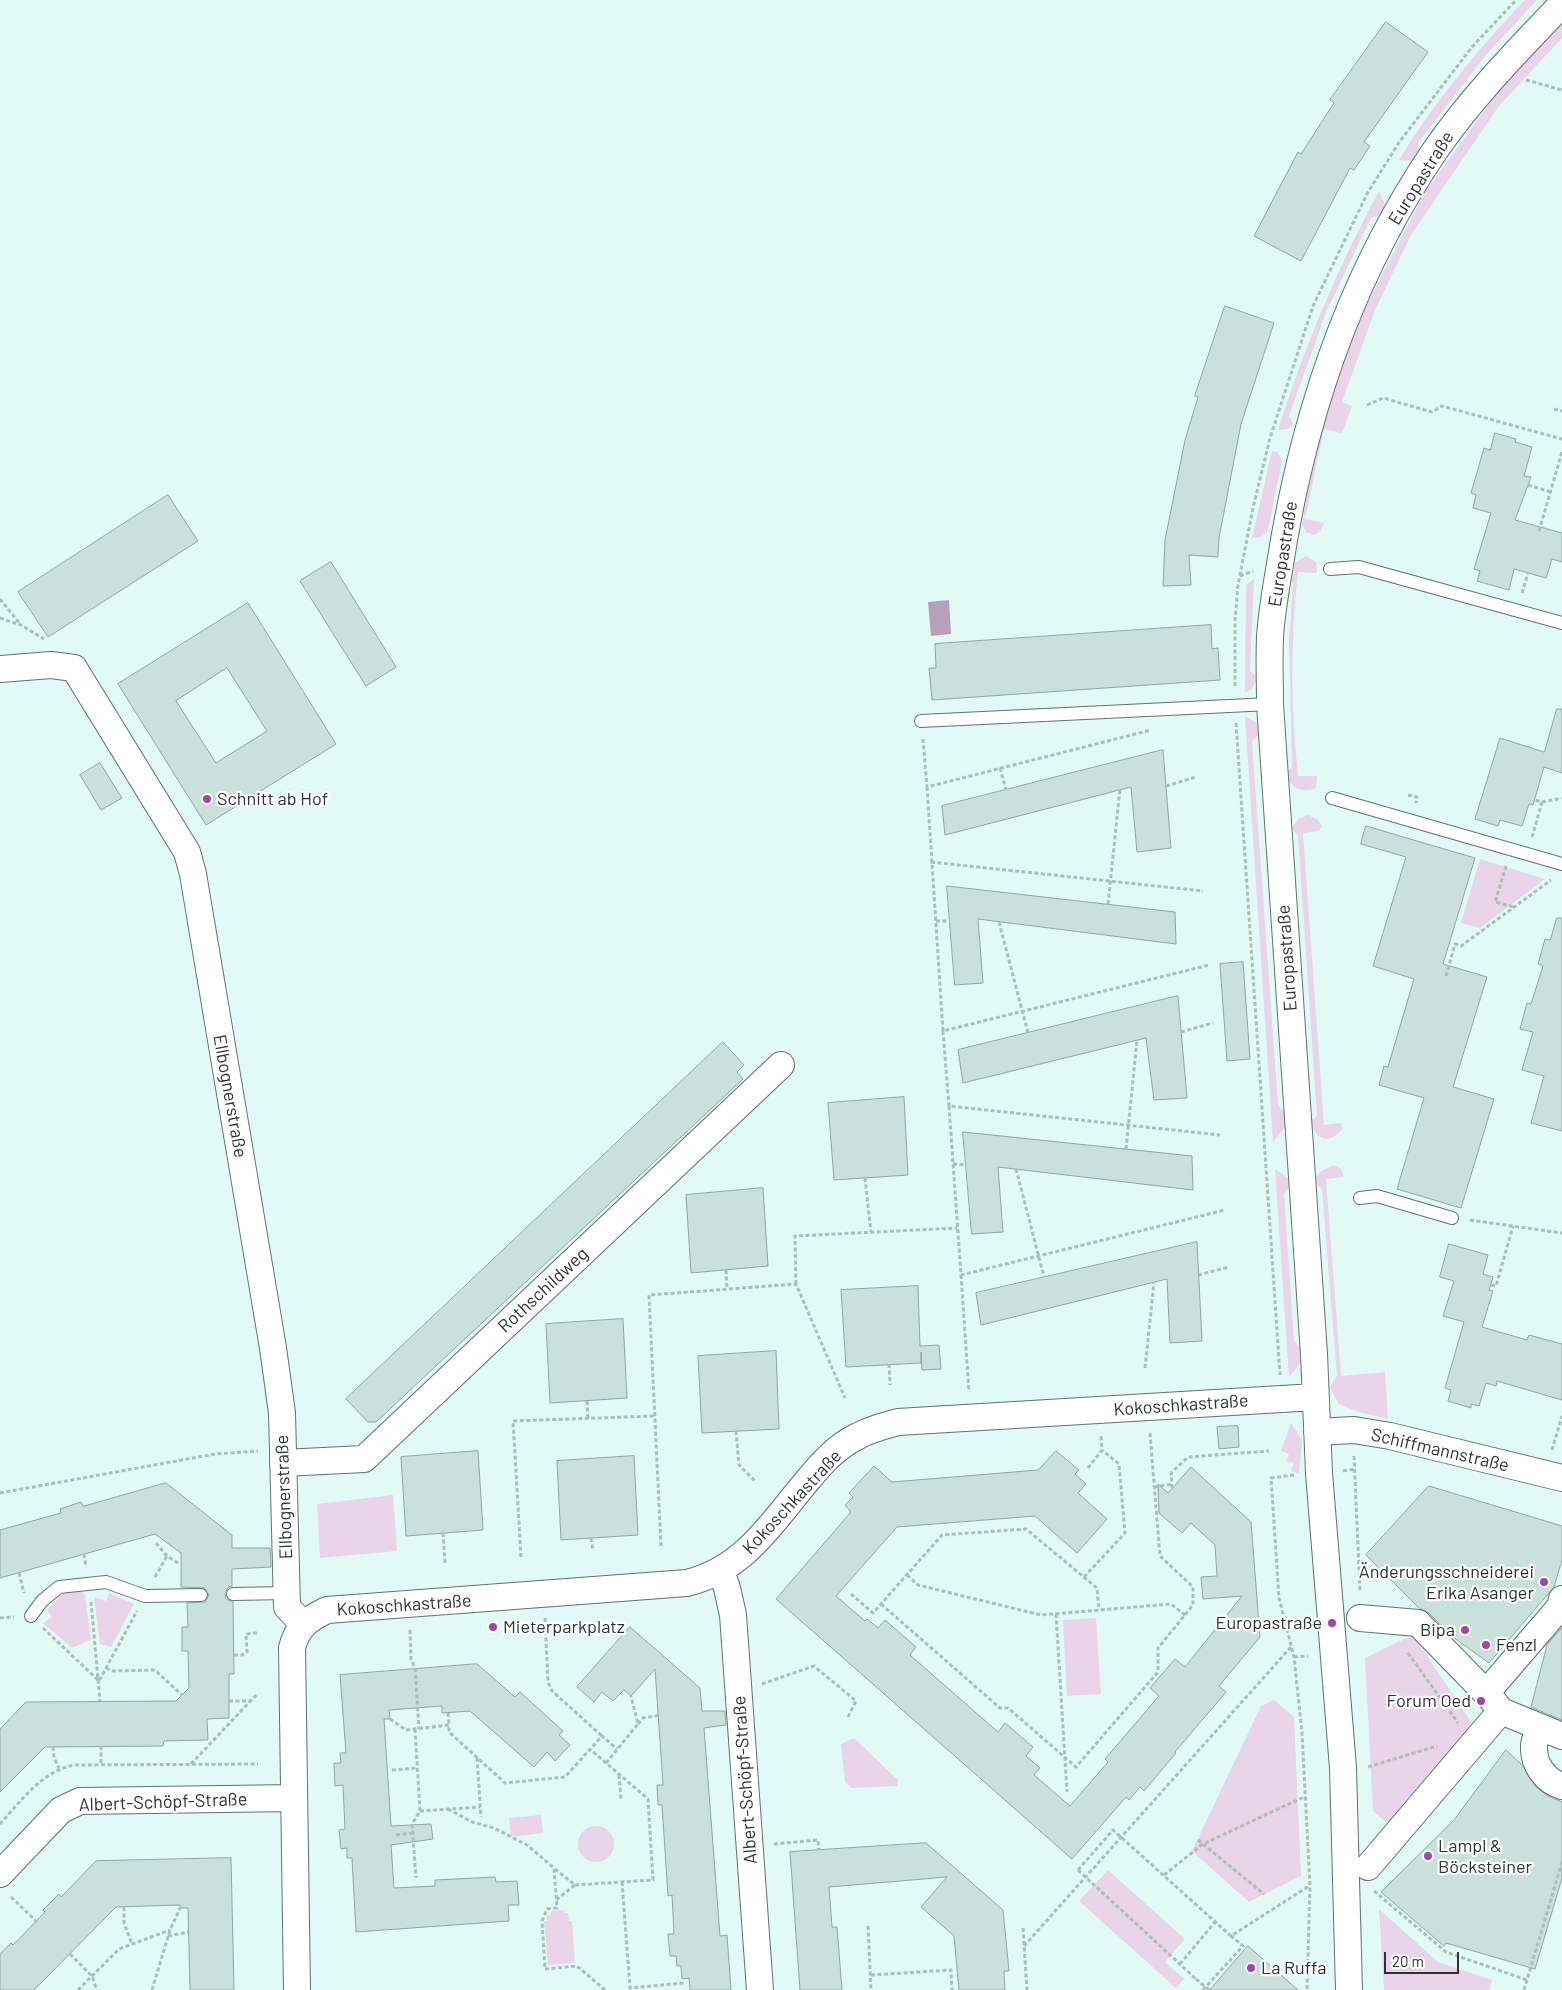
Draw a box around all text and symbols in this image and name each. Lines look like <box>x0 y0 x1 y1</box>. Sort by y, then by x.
street label: Europastraße <box>1384 127 1458 229</box>
street label: Europastraße <box>1264 500 1302 608</box>
place label: Schnitt ab Hof <box>217 788 328 810</box>
marker: Schnitt ab Hof <box>201 793 213 805</box>
street label: Europastraße <box>1273 904 1301 1012</box>
street label: Ellbognerstraße <box>209 1033 251 1159</box>
street label: Rothschildweg <box>494 1243 592 1337</box>
street label: Kokoschkastraße <box>1113 1390 1249 1420</box>
street label: Schiffmannstraße <box>1369 1424 1511 1476</box>
street label: Ellbognerstraße <box>271 1434 297 1560</box>
street label: Kokoschkastraße <box>738 1445 846 1559</box>
place label: Änderungsschneiderei Erika Asanger <box>1359 1561 1534 1604</box>
marker: Änderungsschneiderei Erika Asanger <box>1538 1576 1550 1588</box>
street label: Kokoschkastraße <box>336 1590 472 1620</box>
place label: Europastraße <box>1216 1612 1322 1634</box>
place label: Mieterparkplatz <box>503 1616 625 1638</box>
marker: Europastraße <box>1326 1617 1338 1629</box>
place label: Bipa <box>1420 1619 1455 1641</box>
marker: Mieterparkplatz <box>487 1621 499 1633</box>
marker: Bipa <box>1459 1624 1471 1636</box>
place label: Fenzl <box>1496 1634 1537 1656</box>
marker: Fenzl <box>1480 1639 1492 1651</box>
place label: Forum Oed <box>1386 1690 1471 1712</box>
street label: Albert-Schöpf-Straße <box>728 1695 762 1865</box>
marker: Forum Oed <box>1475 1695 1487 1707</box>
street label: Albert-Schöpf-Straße <box>78 1788 248 1816</box>
place label: Lampl & Böcksteiner <box>1438 1835 1532 1878</box>
marker: Lampl & Böcksteiner <box>1422 1850 1434 1862</box>
scale bar <box>1387 1942 1462 1974</box>
text: 20 m <box>1392 1952 1424 1970</box>
place label: La Ruffa <box>1261 1957 1326 1979</box>
marker: La Ruffa <box>1245 1962 1257 1974</box>

